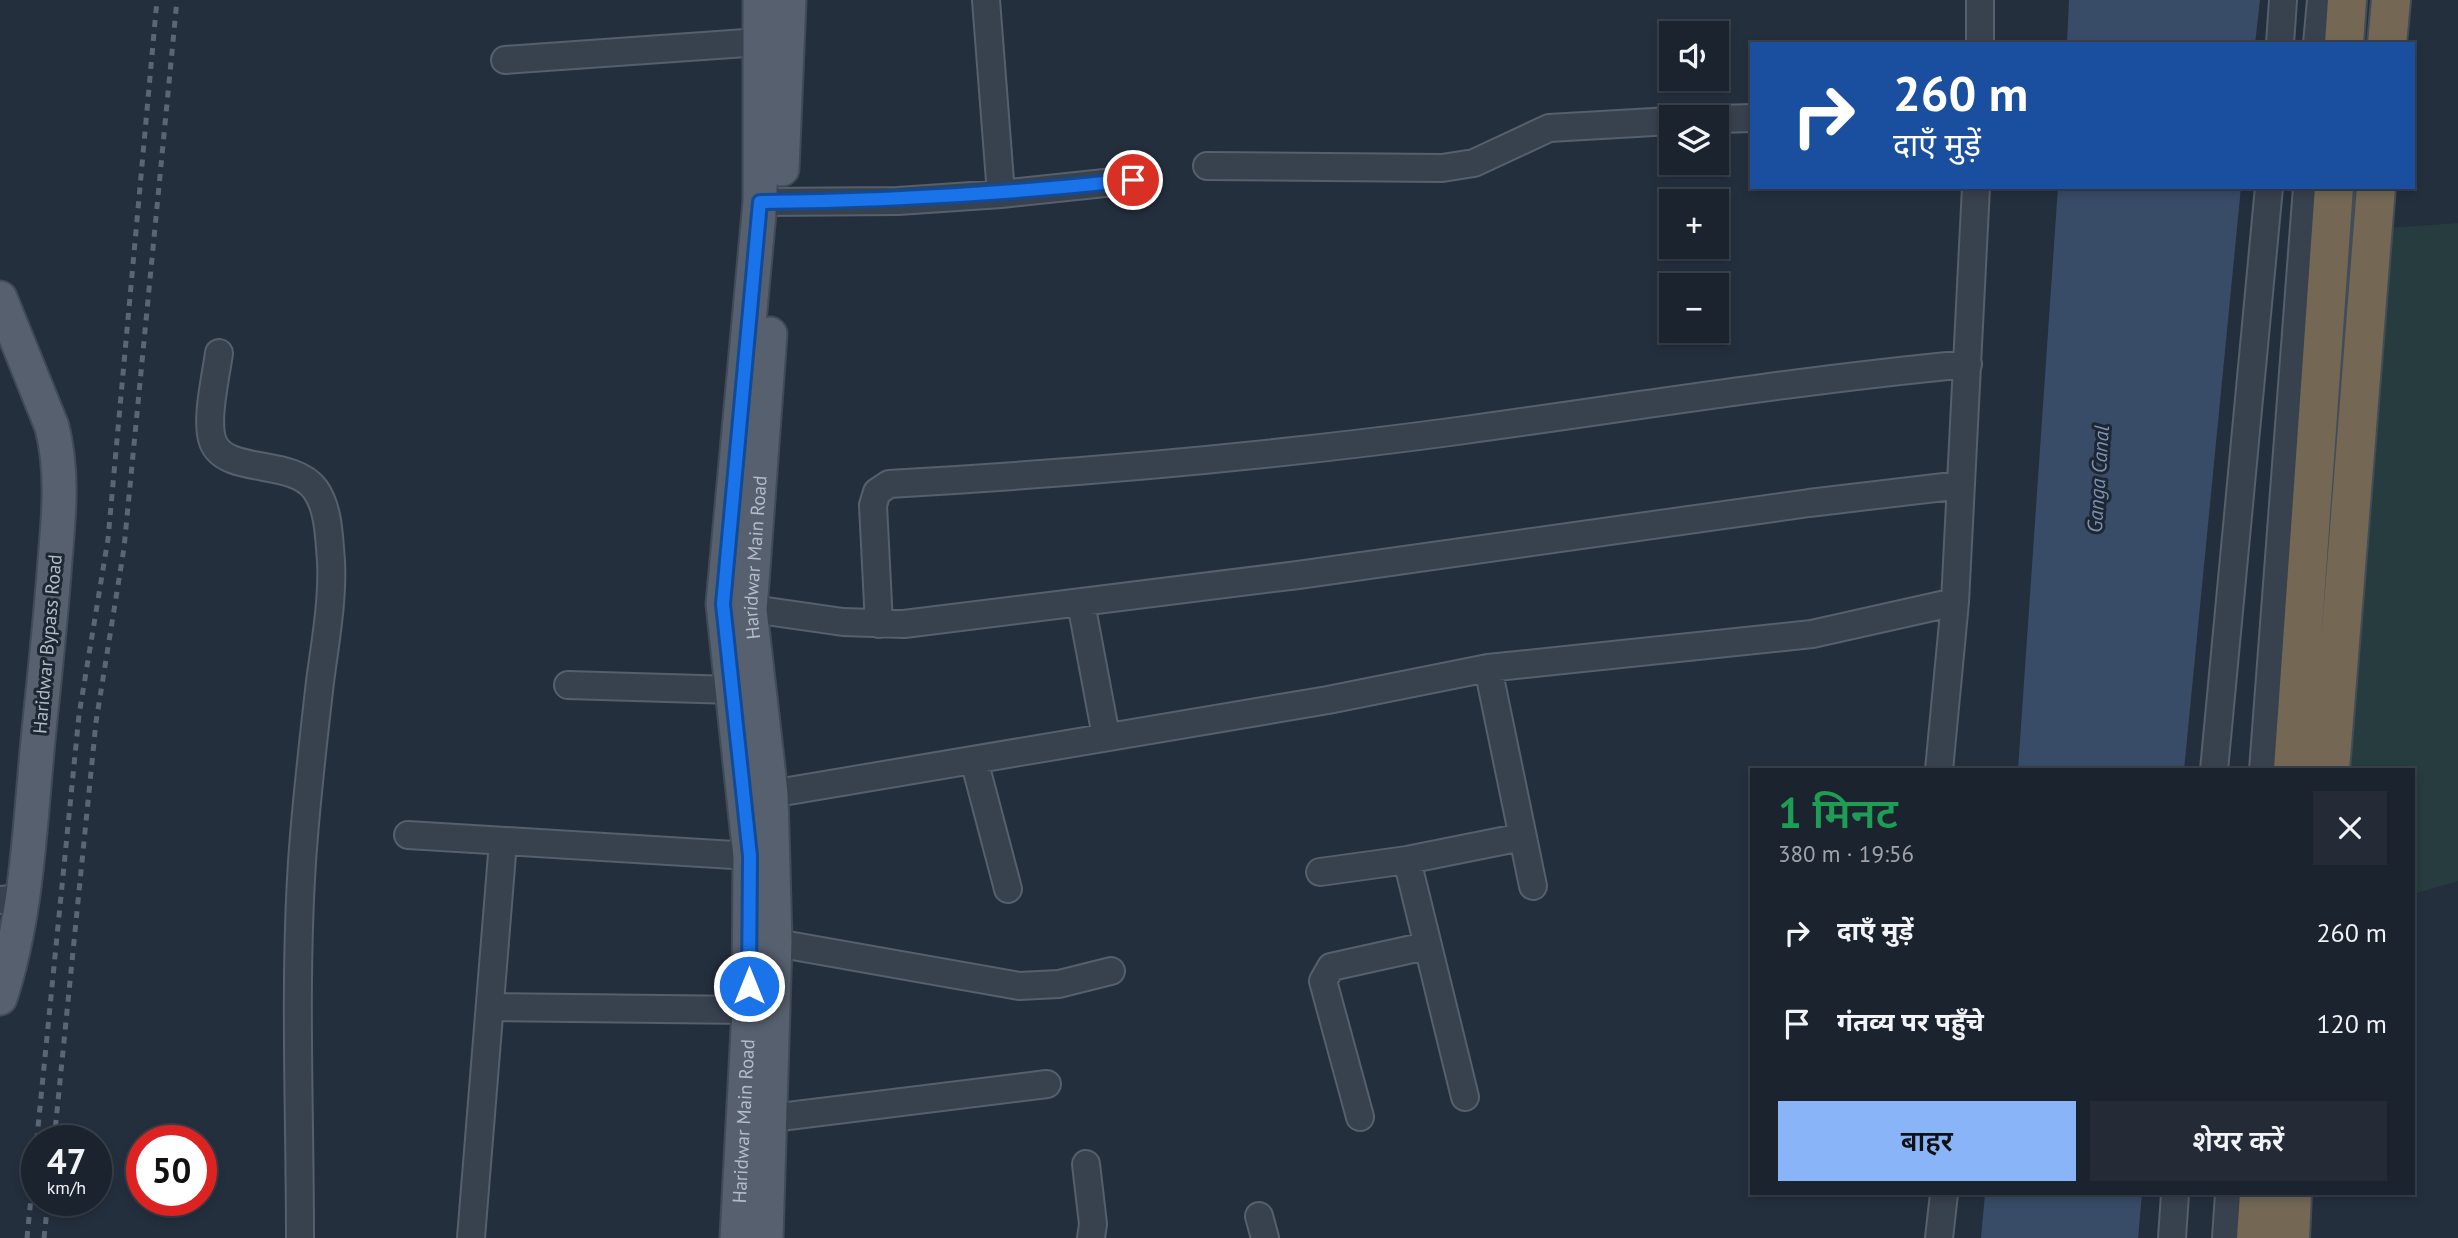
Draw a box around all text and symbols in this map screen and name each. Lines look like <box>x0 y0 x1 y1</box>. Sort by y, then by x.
map controls <box>1659 21 1729 343</box>
button: sound <box>1659 21 1729 91</box>
text: 260 m <box>1893 61 2028 125</box>
icon: right <box>1778 70 1869 161</box>
button: layers <box>1659 105 1729 175</box>
text: दाएँ मुड़ें <box>1893 123 1981 165</box>
pin <box>1103 150 1163 210</box>
icon: arrive <box>1114 161 1152 199</box>
button: + <box>1659 189 1729 259</box>
button: − <box>1659 273 1729 343</box>
water label: Ganga Canal <box>2081 424 2115 534</box>
street label: Haridwar Main Road <box>738 475 772 641</box>
street label: Haridwar Bypass Road <box>27 553 67 735</box>
text: 1 मिनट <box>1778 785 1898 840</box>
button: close <box>2313 791 2387 865</box>
text: 380 m · 19:56 <box>1778 839 1914 868</box>
icon: right <box>1778 914 1816 952</box>
text: दाएँ मुड़ें <box>1837 914 1913 947</box>
text: 260 m <box>2316 916 2387 949</box>
position arrow <box>712 949 786 1023</box>
icon: arrive <box>1778 1005 1816 1043</box>
text: गंतव्य पर पहुँचे <box>1837 1005 1984 1038</box>
text: 120 m <box>2316 1007 2387 1040</box>
street label: Haridwar Main Road <box>727 1039 759 1204</box>
button: बाहर <box>1778 1101 2076 1181</box>
button: शेयर करें <box>2090 1101 2387 1181</box>
speed limit sign: 50 <box>126 1125 217 1216</box>
text: 47 <box>47 1138 86 1184</box>
text: km/h <box>47 1176 86 1199</box>

